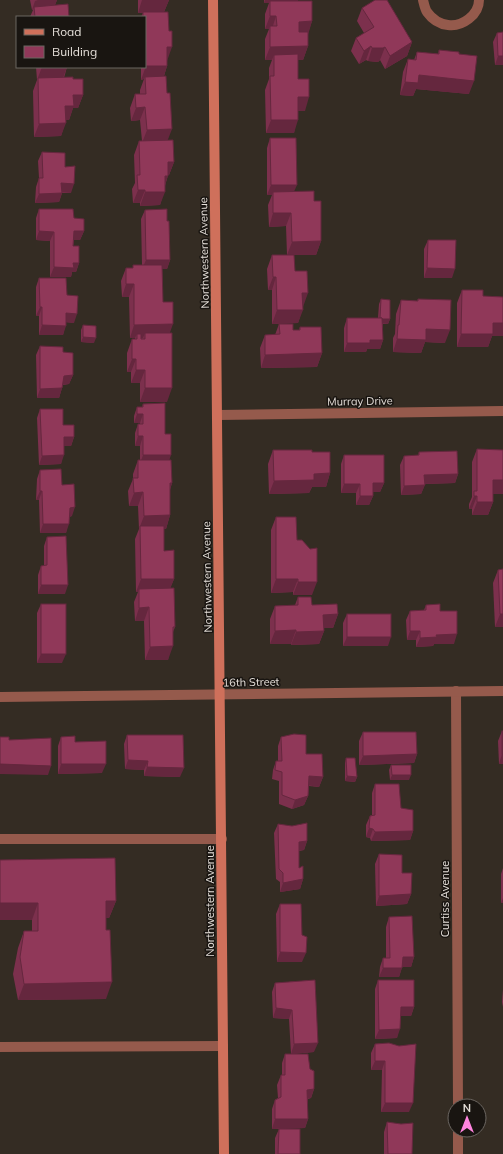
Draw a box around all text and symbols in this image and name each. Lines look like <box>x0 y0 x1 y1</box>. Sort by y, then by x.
legend <box>16 16 146 68</box>
text: Road <box>52 24 81 39</box>
text: Building <box>52 44 97 59</box>
street label: Northwestern Avenue <box>196 197 212 309</box>
street label: Murray Drive <box>327 393 393 409</box>
street label: Northwestern Avenue <box>199 521 215 633</box>
street label: 16th Street <box>222 675 280 689</box>
street label: Northwestern Avenue <box>203 845 217 957</box>
street label: Curtiss Avenue <box>438 861 452 937</box>
north arrow <box>447 1098 487 1138</box>
text: N <box>463 1101 471 1115</box>

